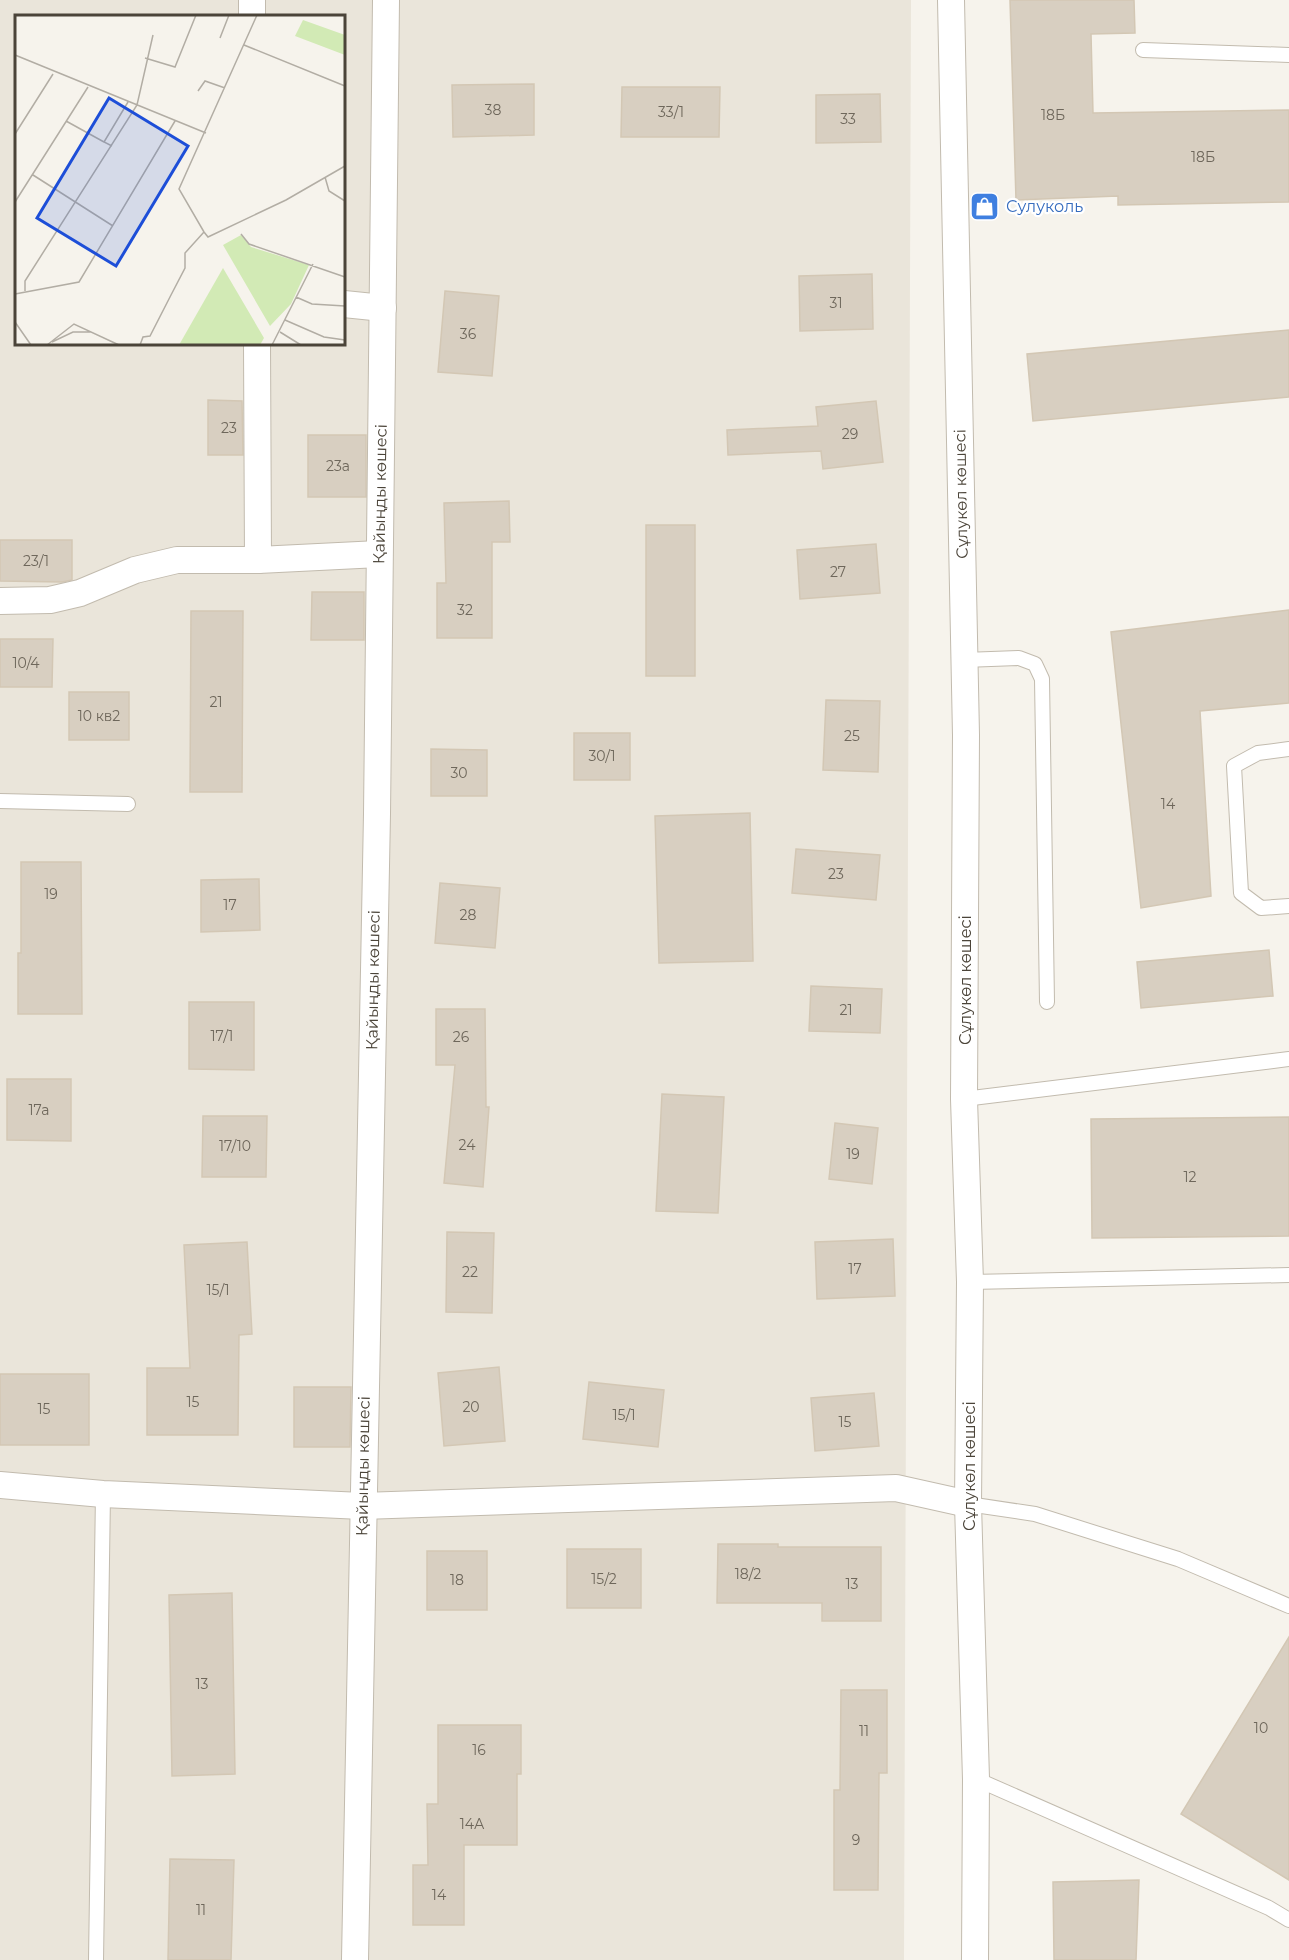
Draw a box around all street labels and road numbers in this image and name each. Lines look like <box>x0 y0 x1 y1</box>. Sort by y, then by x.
street label: Қайыңды көшесі <box>369 424 391 564</box>
street label: Сұлукөл көшесі <box>950 429 972 559</box>
street label: Қайыңды көшесі <box>362 910 384 1050</box>
street label: Сұлукөл көшесі <box>956 915 975 1045</box>
street label: Қайыңды көшесі <box>352 1396 374 1536</box>
street label: Сұлукөл көшесі <box>960 1401 979 1531</box>

